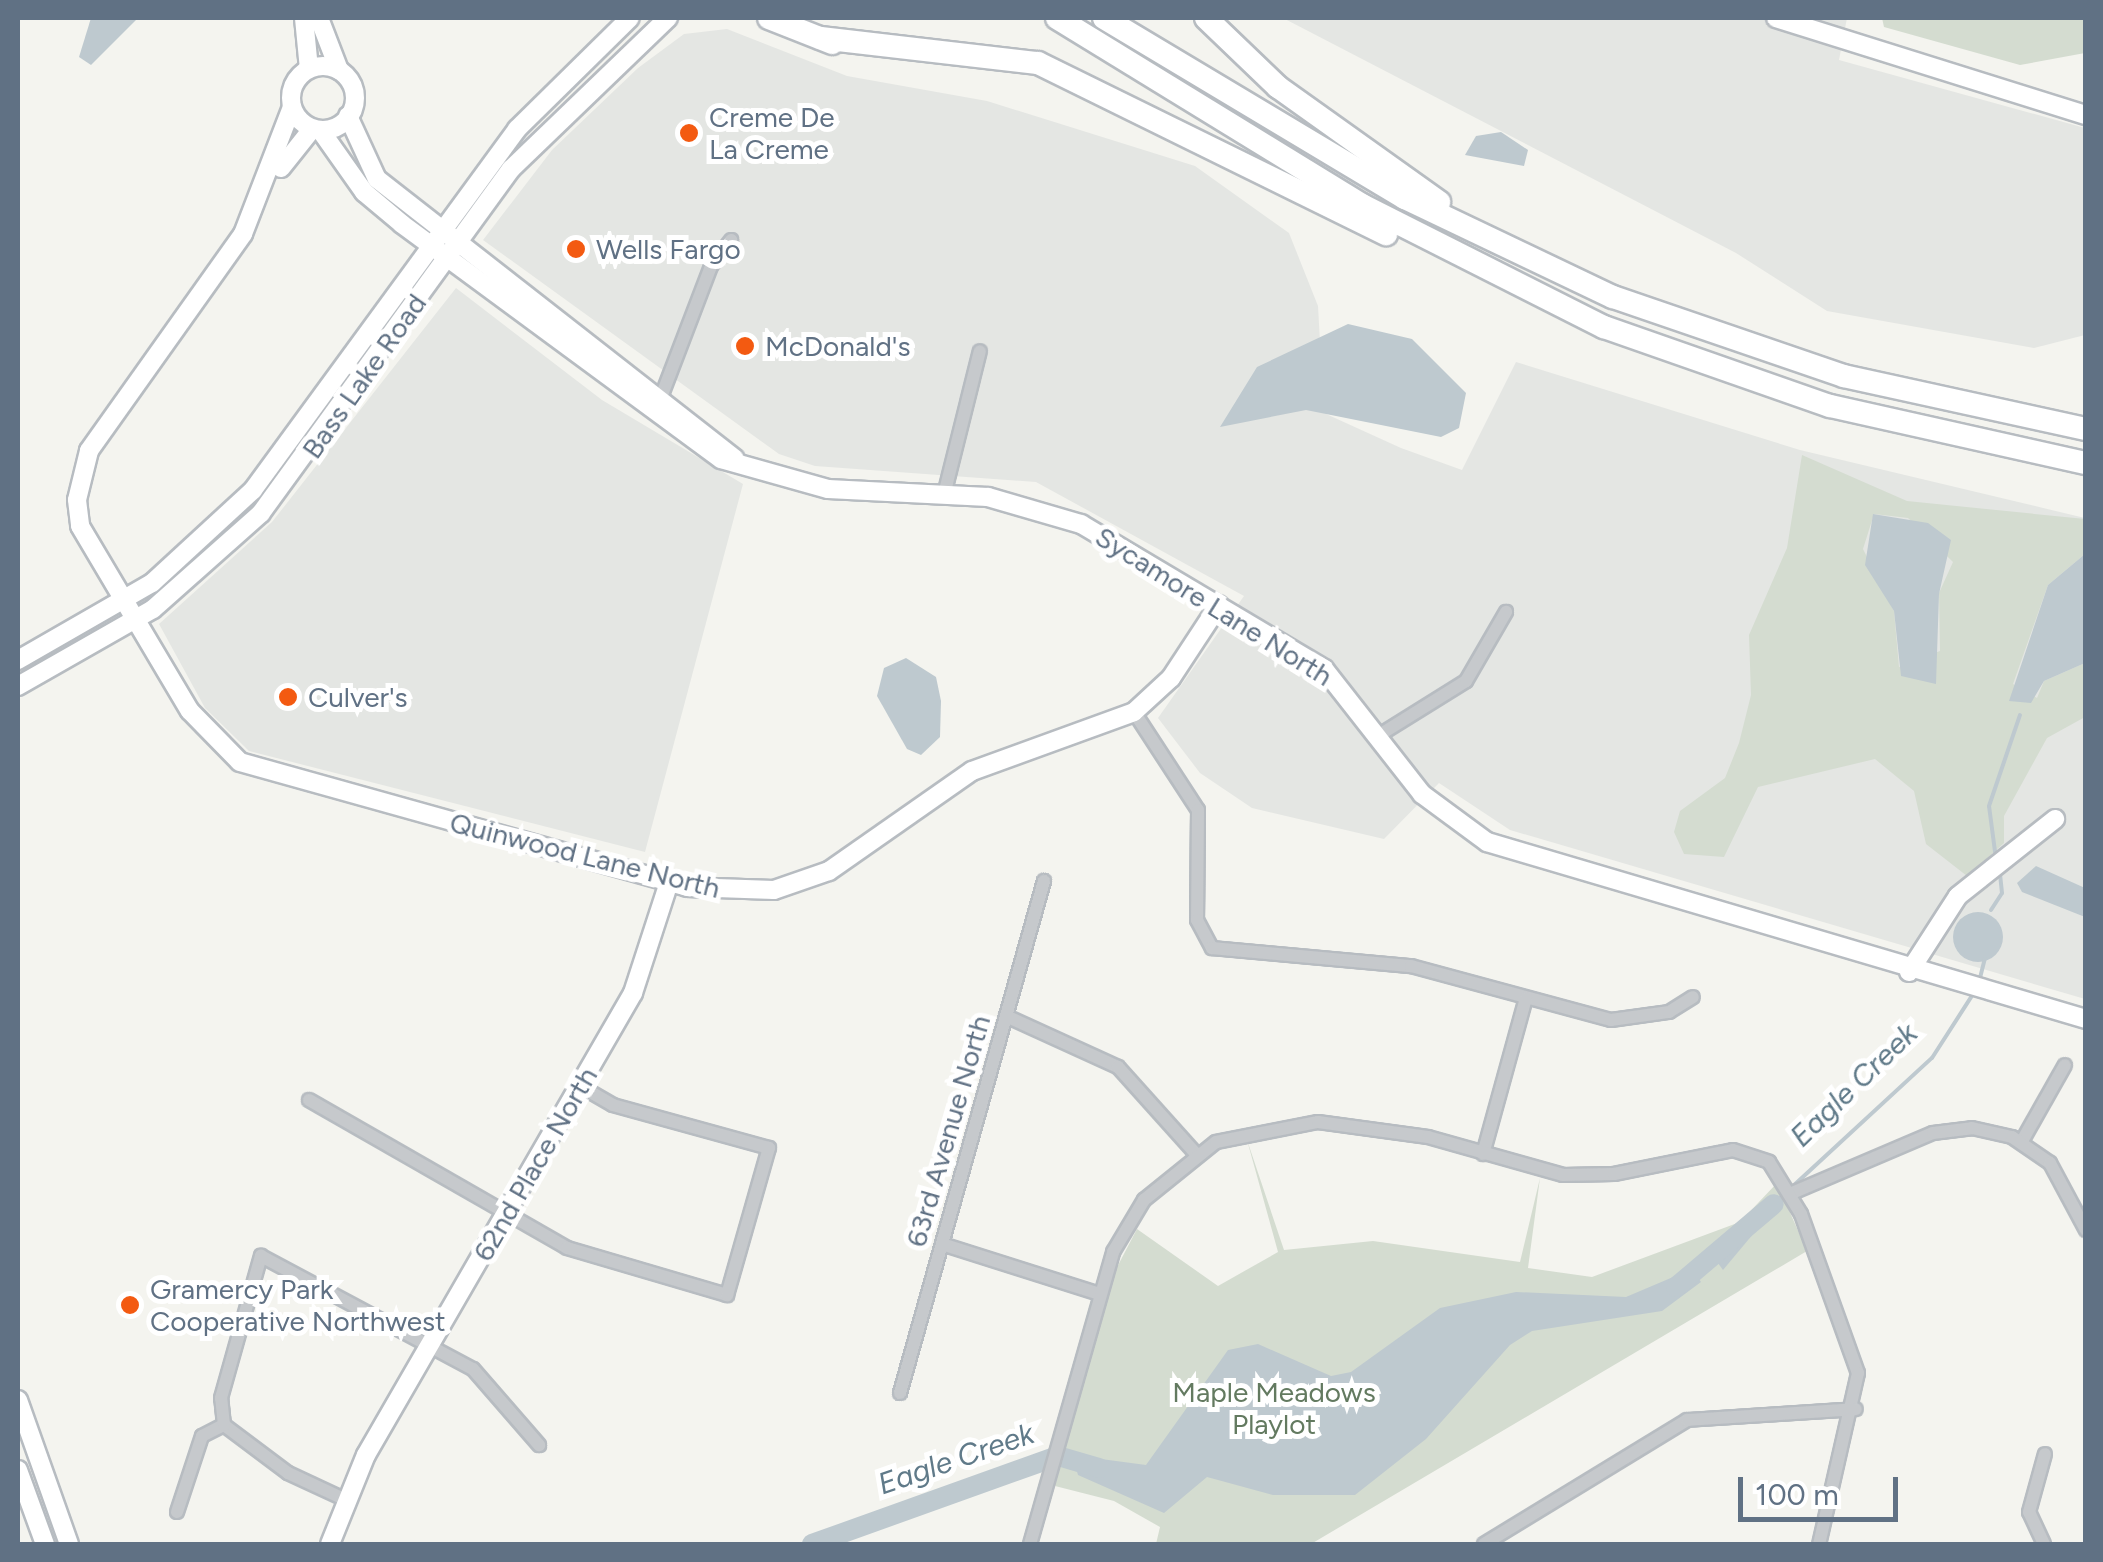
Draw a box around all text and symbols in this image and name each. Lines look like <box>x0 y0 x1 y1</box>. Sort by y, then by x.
place label: Creme De La Creme <box>709 100 835 166</box>
marker: Creme De La Creme <box>678 122 700 144</box>
place label: Wells Fargo <box>596 232 741 266</box>
marker: Wells Fargo <box>565 238 587 260</box>
street label: Bass Lake Road <box>295 287 433 465</box>
place label: McDonald's <box>765 329 910 363</box>
marker: McDonald's <box>734 335 756 357</box>
street label: Sycamore Lane North <box>1089 519 1339 693</box>
place label: Culver's <box>308 680 408 714</box>
marker: Culver's <box>277 686 299 708</box>
street label: Quinwood Lane North <box>447 805 723 905</box>
street label: 63rd Avenue North <box>899 1011 997 1251</box>
water label: Eagle Creek <box>1783 1016 1925 1154</box>
street label: 62nd Place North <box>466 1061 604 1267</box>
place label: Gramercy Park Cooperative Northwest <box>150 1272 446 1338</box>
marker: Gramercy Park Cooperative Northwest <box>119 1294 141 1316</box>
park label: Maple Meadows Playlot <box>1172 1375 1376 1441</box>
water label: Eagle Creek <box>873 1416 1039 1502</box>
scale bar <box>1743 1457 1903 1519</box>
text: 100 m <box>1755 1476 1839 1513</box>

